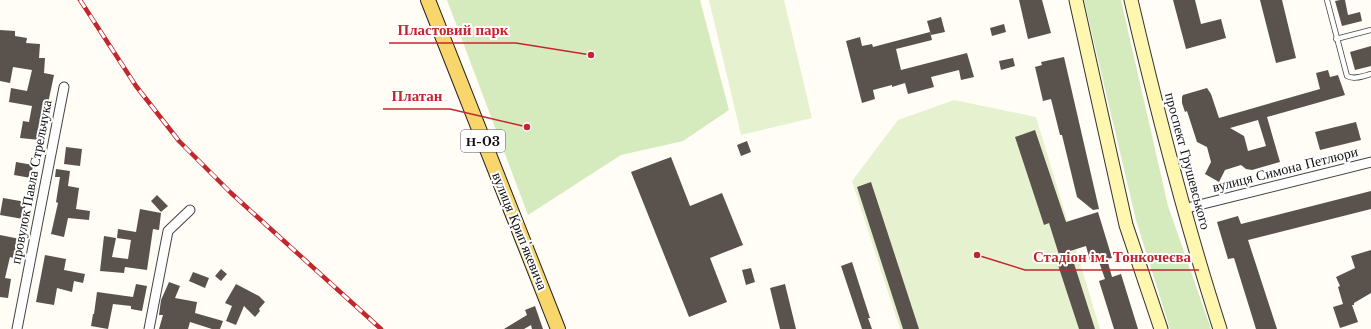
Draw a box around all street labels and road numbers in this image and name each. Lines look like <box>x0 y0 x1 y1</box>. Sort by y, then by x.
street label: проспект Грушевського <box>1161 90 1215 232</box>
street label: провулок Павла Стрельчука <box>6 98 56 265</box>
road number: Н-03 <box>461 130 505 152</box>
street label: вулиця Симона Петлюри <box>1210 142 1360 196</box>
street label: вулиця Крипʼякевича <box>488 170 552 293</box>

